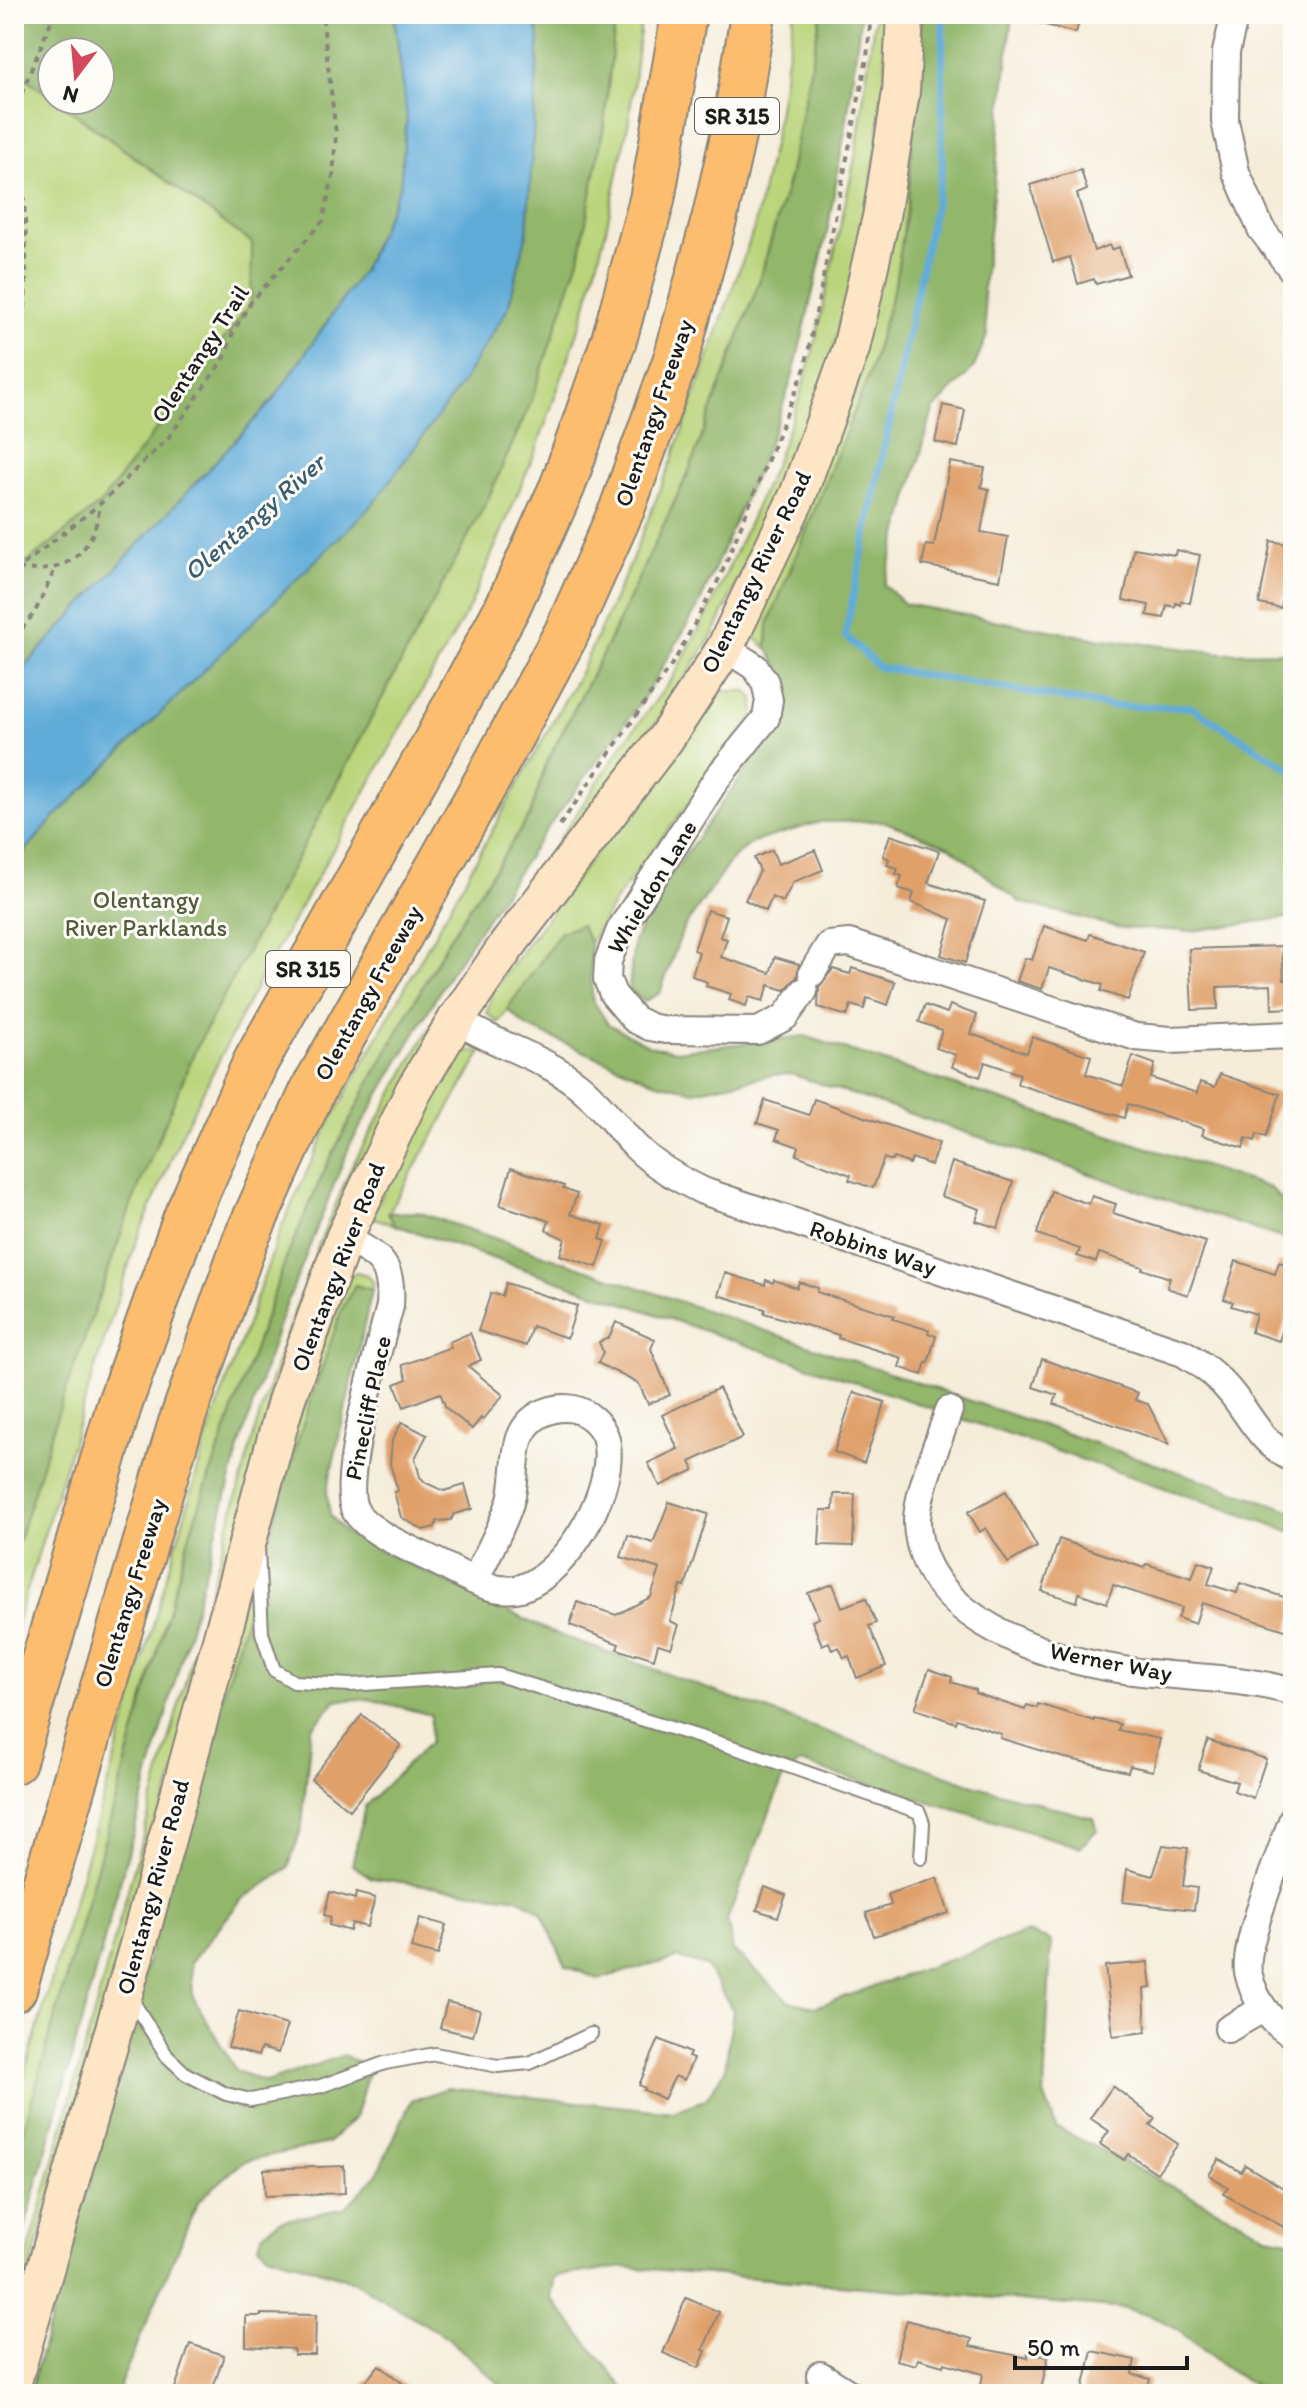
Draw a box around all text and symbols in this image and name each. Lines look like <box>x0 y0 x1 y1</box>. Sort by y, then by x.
north arrow <box>36 36 116 116</box>
text: N <box>60 80 81 110</box>
road number: SR 315 <box>695 98 779 134</box>
street label: Olentangy Trail <box>144 279 255 428</box>
street label: Olentangy Freeway <box>608 315 699 510</box>
water label: Olentangy River <box>176 445 334 587</box>
street label: Olentangy River Road <box>694 466 817 678</box>
street label: Whieldon Lane <box>600 815 703 959</box>
park label: Olentangy River Parklands <box>65 885 227 942</box>
street label: Olentangy Freeway <box>307 899 428 1086</box>
road number: SR 315 <box>266 951 350 987</box>
street label: Olentangy River Road <box>284 1158 391 1376</box>
street label: Robbins Way <box>806 1213 940 1282</box>
street label: Pinecliff Place <box>338 1333 397 1483</box>
street label: Olentangy Freeway <box>87 1494 172 1691</box>
street label: Werner Way <box>1047 1635 1175 1688</box>
street label: Olentangy River Road <box>110 1776 195 1998</box>
scale bar <box>1015 2320 1187 2370</box>
text: 50 m <box>1027 2333 1080 2362</box>

